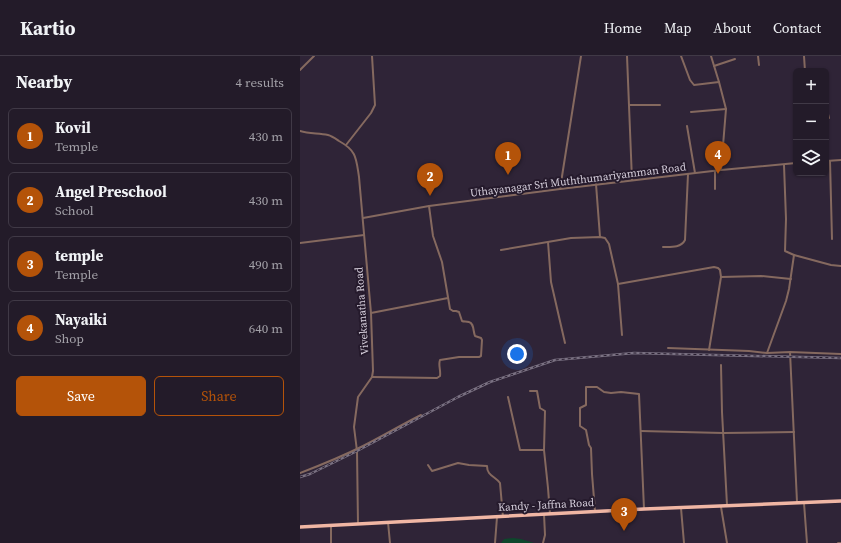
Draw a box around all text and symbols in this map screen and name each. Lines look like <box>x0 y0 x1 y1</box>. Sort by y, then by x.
text: Kartio <box>20 15 76 41</box>
text: Home <box>604 18 642 38</box>
text: Map <box>664 18 691 38</box>
text: About <box>713 18 751 38</box>
text: Contact <box>773 18 821 38</box>
map controls <box>793 68 829 176</box>
button: + <box>793 68 829 104</box>
text: Nearby <box>16 70 72 94</box>
text: 4 results <box>236 74 284 91</box>
button: − <box>793 104 829 140</box>
text: Kovil <box>55 117 91 138</box>
text: 1 <box>26 128 34 145</box>
text: 430 m <box>249 128 283 145</box>
text: Temple <box>55 138 98 155</box>
button: layers <box>793 140 829 176</box>
pin: 4 <box>705 141 731 174</box>
pin: 1 <box>495 142 521 175</box>
street label: Uthayanagar Sri Muththumariyamman Road <box>469 159 688 201</box>
pin: 2 <box>417 163 443 196</box>
text: Angel Preschool <box>55 181 167 202</box>
text: 2 <box>26 192 34 209</box>
text: 430 m <box>249 192 283 209</box>
text: School <box>55 202 94 219</box>
text: temple <box>55 245 103 266</box>
text: 3 <box>26 256 34 273</box>
text: 490 m <box>249 256 283 273</box>
text: Temple <box>55 266 98 283</box>
street label: Vivekanatha Road <box>351 266 373 355</box>
text: Nayaiki <box>55 309 107 330</box>
text: 4 <box>26 320 34 337</box>
text: 640 m <box>249 320 283 337</box>
text: Shop <box>55 330 84 347</box>
your location <box>507 344 527 364</box>
button: Save <box>16 376 146 416</box>
button: Share <box>154 376 284 416</box>
street label: Kandy - Jaffna Road <box>498 495 595 515</box>
pin: 3 <box>611 498 637 531</box>

